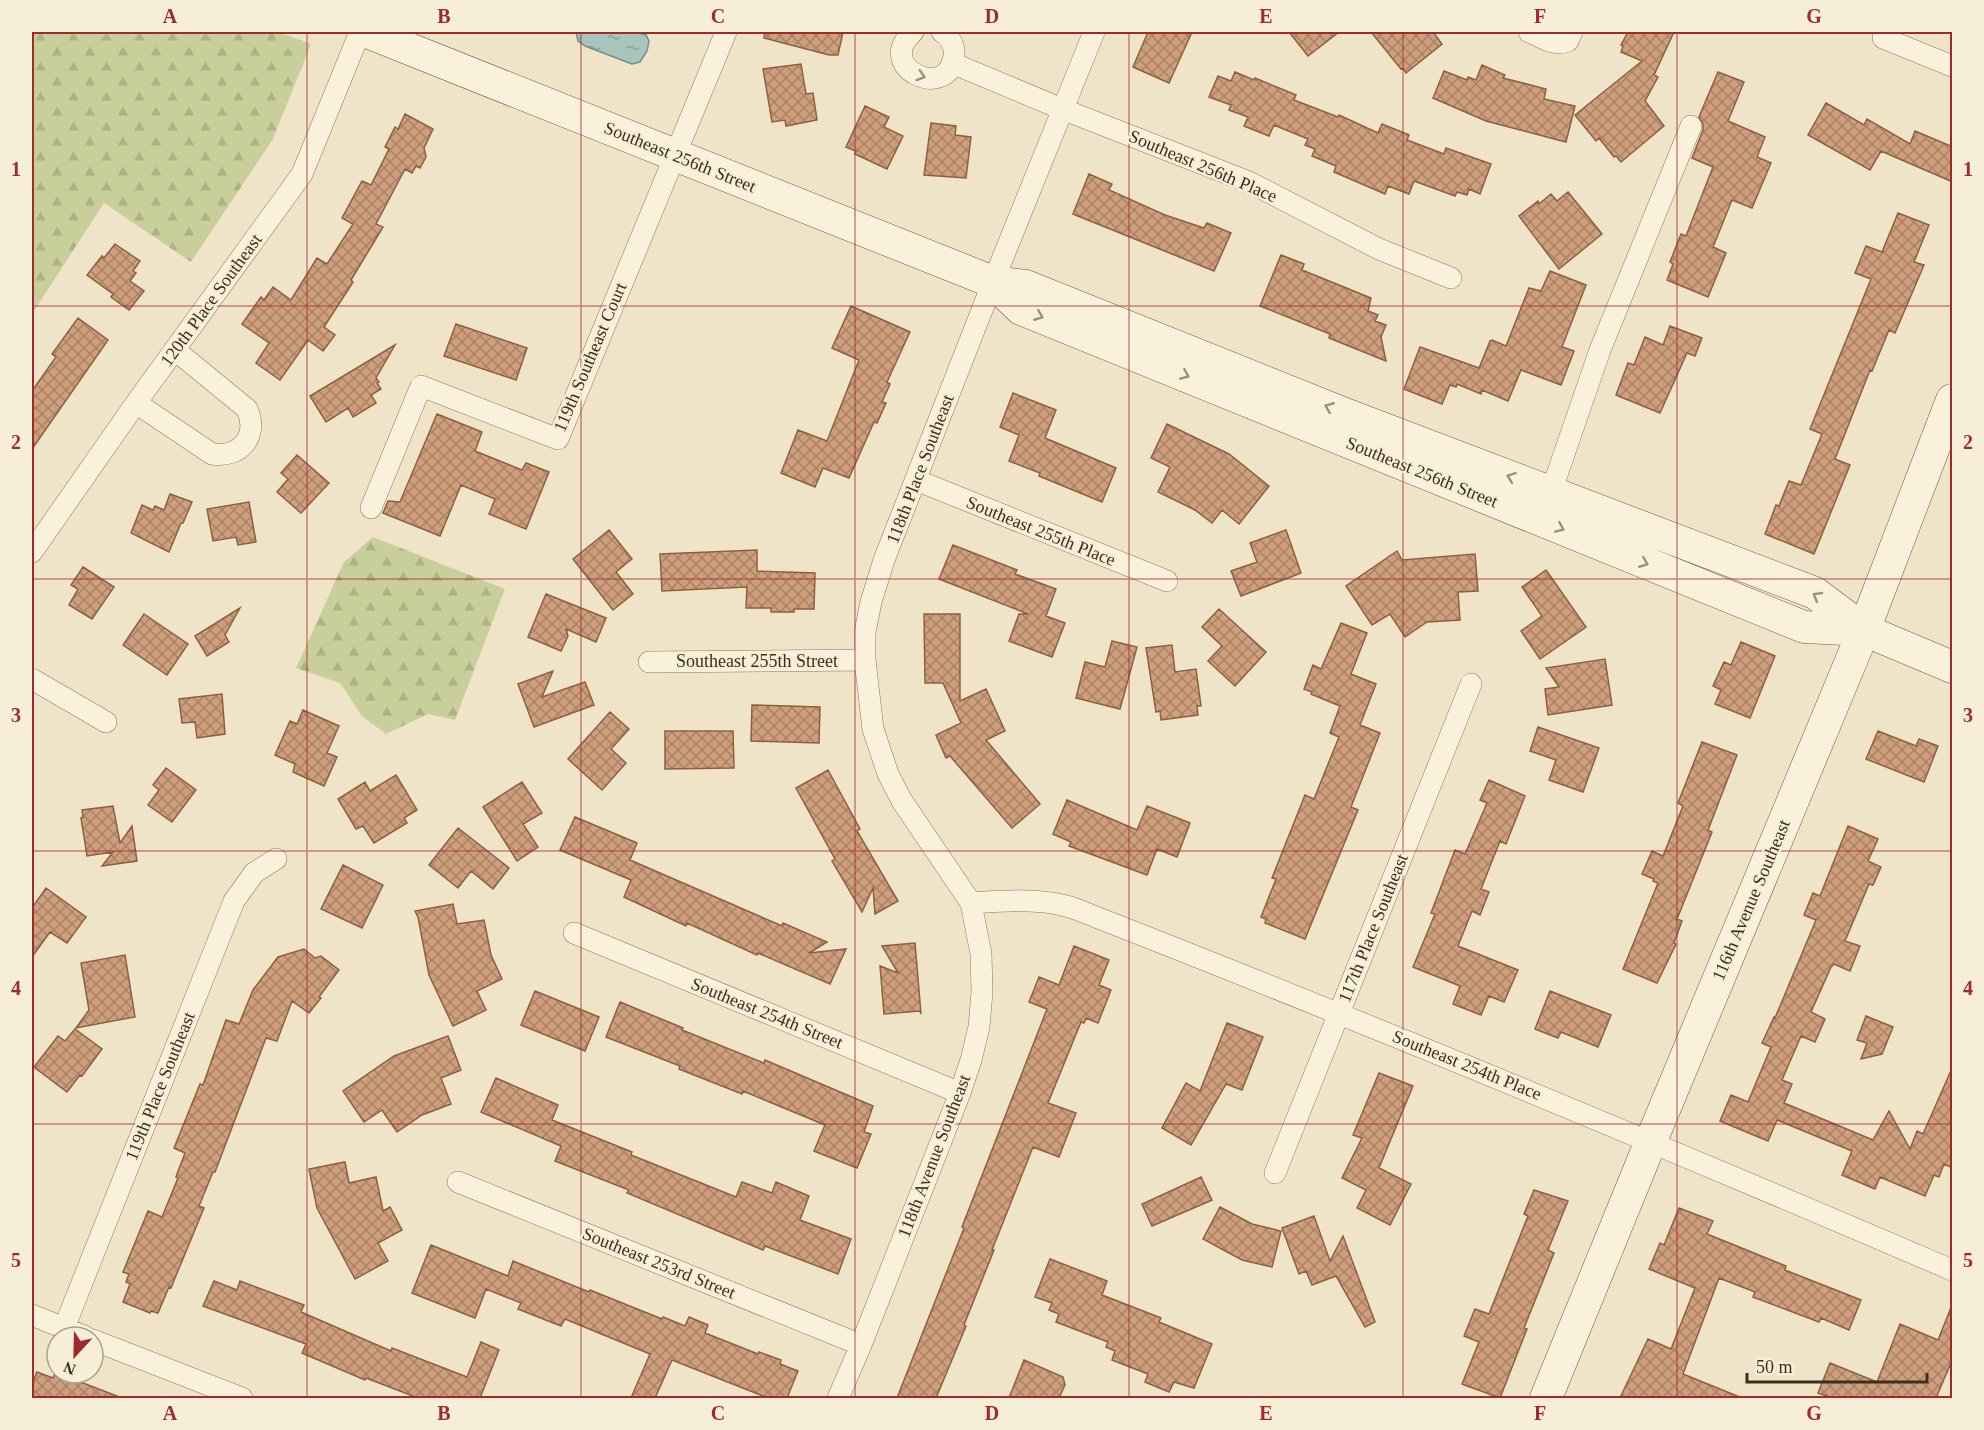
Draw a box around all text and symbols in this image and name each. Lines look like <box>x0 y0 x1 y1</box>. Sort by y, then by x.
text: A <box>163 5 178 27</box>
text: B <box>437 5 451 27</box>
text: C <box>711 5 725 27</box>
text: D <box>985 5 999 27</box>
text: E <box>1259 5 1273 27</box>
text: F <box>1534 5 1546 27</box>
text: G <box>1806 5 1822 27</box>
one-way arrow <box>916 69 926 81</box>
street label: Southeast 256th Street <box>601 117 759 197</box>
street label: Southeast 256th Place <box>1126 126 1280 206</box>
text: 1 <box>11 158 21 180</box>
text: 1 <box>1963 158 1973 180</box>
street label: 120th Place Southeast <box>156 230 266 370</box>
street label: 119th Southeast Court <box>549 279 631 435</box>
one-way arrow <box>1033 309 1044 321</box>
one-way arrow <box>1178 368 1189 380</box>
street label: 118th Place Southeast <box>882 392 958 546</box>
one-way arrow <box>1324 402 1335 415</box>
text: 2 <box>11 431 21 453</box>
text: 2 <box>1963 431 1973 453</box>
street label: Southeast 256th Street <box>1343 432 1501 512</box>
one-way arrow <box>1506 471 1517 484</box>
street label: Southeast 255th Place <box>964 492 1118 570</box>
one-way arrow <box>1553 521 1564 533</box>
one-way arrow <box>1638 556 1649 568</box>
one-way arrow <box>1813 591 1823 603</box>
street label: Southeast 255th Street <box>676 651 838 671</box>
text: 3 <box>11 704 21 726</box>
text: 3 <box>1963 704 1973 726</box>
street label: 116th Avenue Southeast <box>1708 816 1794 984</box>
street label: 117th Place Southeast <box>1334 851 1412 1005</box>
street label: Southeast 254th Street <box>688 973 846 1053</box>
text: 4 <box>11 977 21 999</box>
text: 4 <box>1963 977 1973 999</box>
street label: 119th Place Southeast <box>121 1009 199 1163</box>
street label: Southeast 254th Place <box>1390 1026 1544 1104</box>
street label: 118th Avenue Southeast <box>894 1072 974 1240</box>
street label: Southeast 253rd Street <box>580 1223 738 1303</box>
text: 5 <box>11 1249 21 1271</box>
text: 5 <box>1963 1249 1973 1271</box>
north arrow <box>45 1325 105 1385</box>
scale bar <box>1747 1346 1927 1384</box>
text: 50 m <box>1756 1357 1793 1377</box>
text: N <box>61 1358 78 1378</box>
text: A <box>163 1402 178 1424</box>
text: B <box>437 1402 451 1424</box>
text: C <box>711 1402 725 1424</box>
text: D <box>985 1402 999 1424</box>
text: E <box>1259 1402 1273 1424</box>
text: F <box>1534 1402 1546 1424</box>
text: G <box>1806 1402 1822 1424</box>

